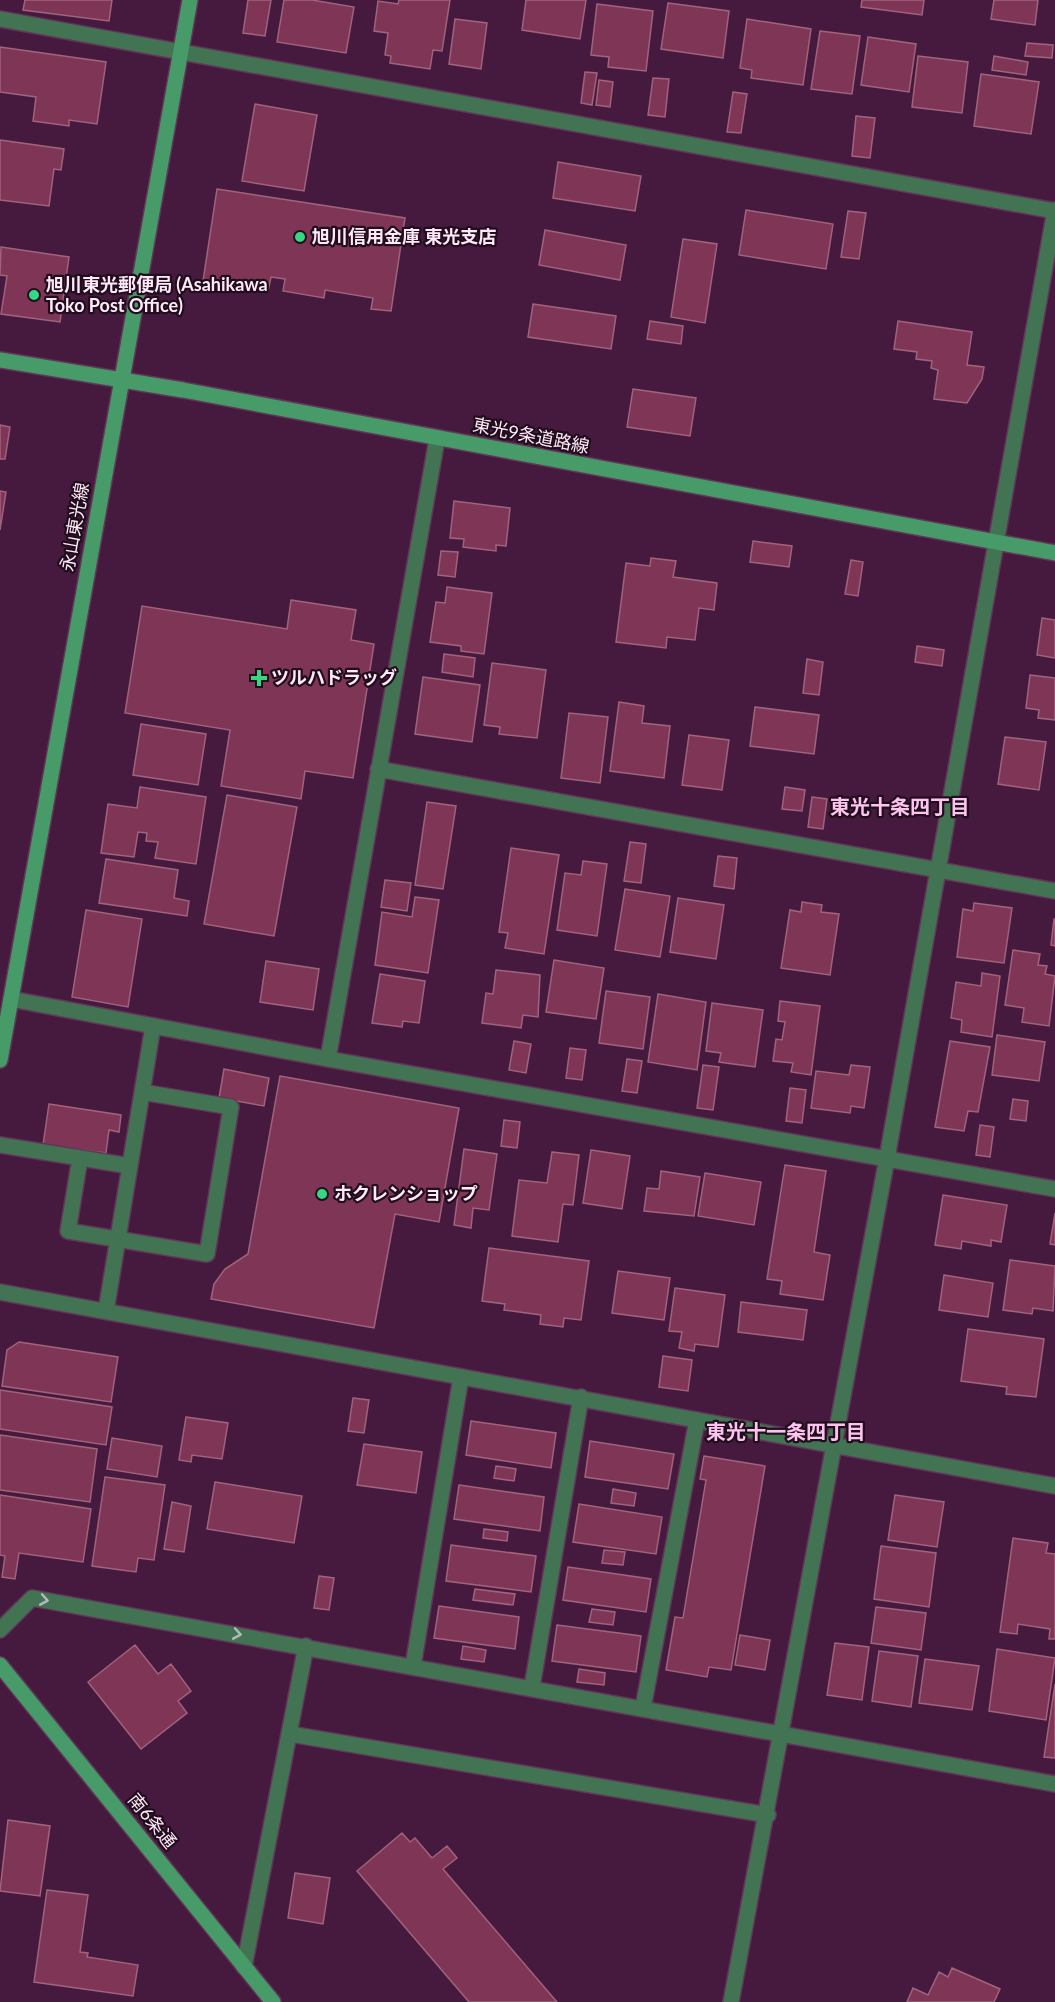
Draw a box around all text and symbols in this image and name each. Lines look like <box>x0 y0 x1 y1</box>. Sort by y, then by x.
place label: 旭川信用金庫 東光支店 <box>312 225 496 247</box>
marker: 旭川信用金庫 東光支店 <box>293 230 307 244</box>
place label: 旭川東光郵便局 (Asahikawa Toko Post Office) <box>46 273 268 316</box>
marker: 旭川東光郵便局 (Asahikawa Toko Post Office) <box>27 288 41 302</box>
street label: 東光9条道路線 <box>471 413 591 457</box>
street label: 永山東光線 <box>55 481 93 573</box>
place label: ツルハドラッグ <box>271 666 397 688</box>
marker: ツルハドラッグ <box>252 671 266 685</box>
district label: 東光十条四丁目 <box>830 794 970 818</box>
place label: ホクレンショップ <box>334 1182 478 1204</box>
marker: ホクレンショップ <box>315 1187 329 1201</box>
district label: 東光十一条四丁目 <box>706 1419 866 1443</box>
one-way arrow <box>39 1593 49 1606</box>
one-way arrow <box>231 1627 241 1640</box>
street label: 南6条通 <box>124 1788 182 1852</box>

